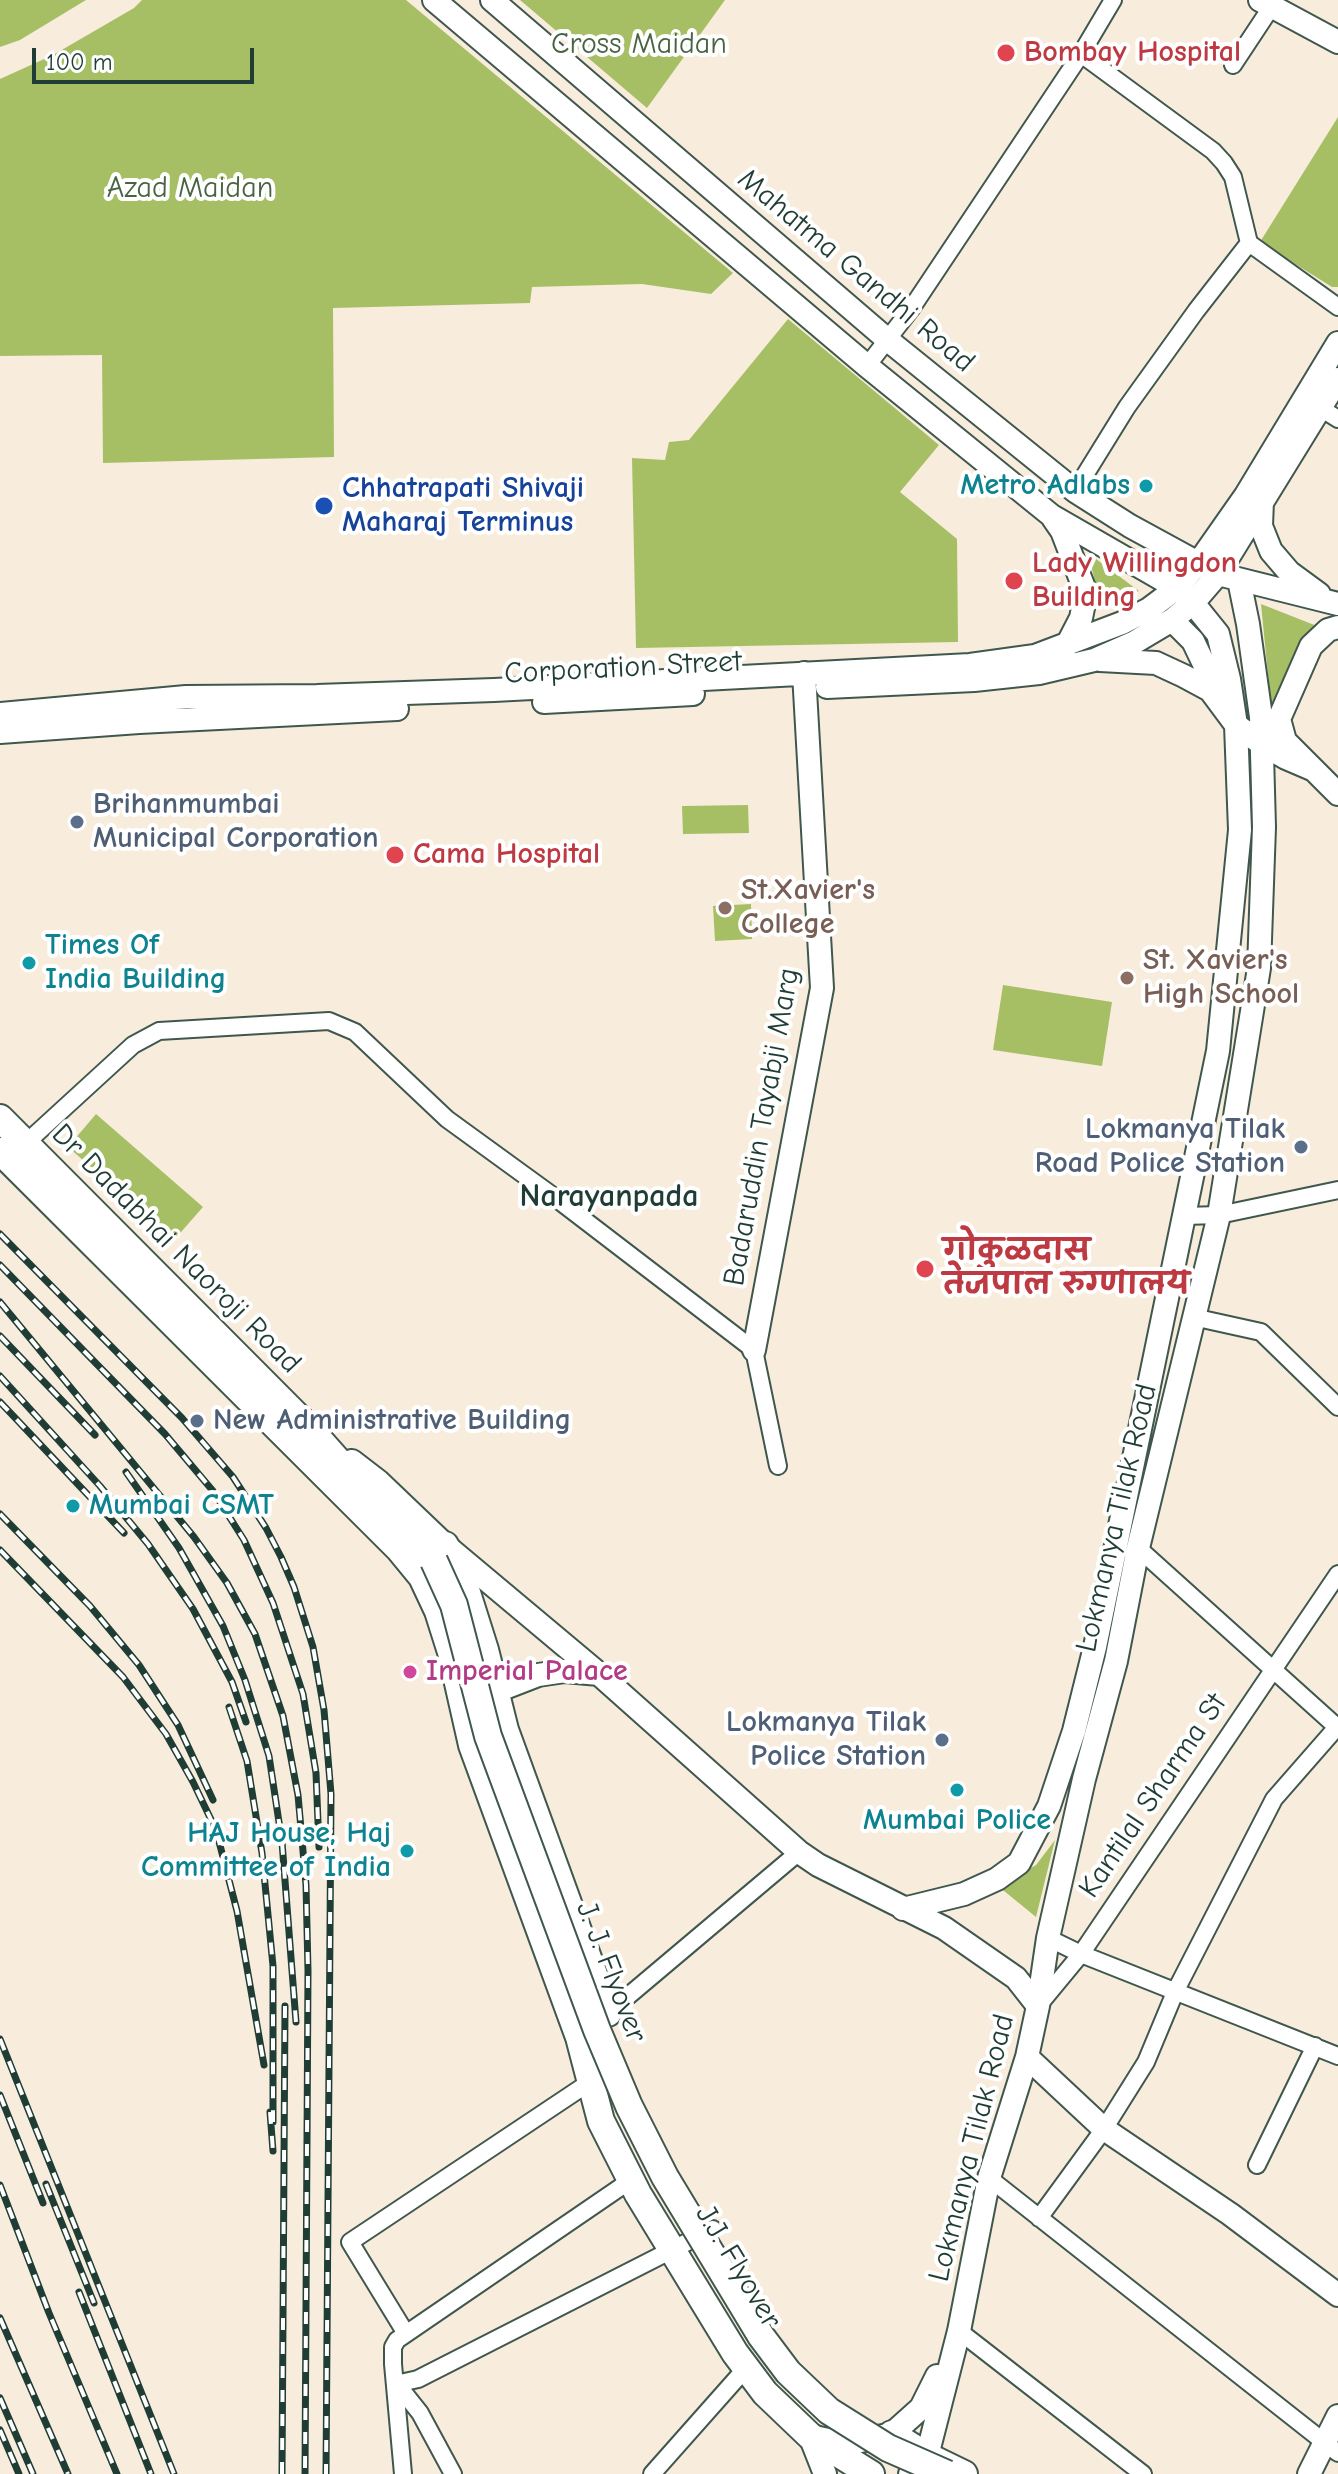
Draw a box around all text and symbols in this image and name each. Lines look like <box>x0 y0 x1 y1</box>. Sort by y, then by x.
park label: Cross Maidan <box>551 27 727 63</box>
scale bar <box>36 32 258 82</box>
place label: Bombay Hospital <box>1024 35 1241 71</box>
marker: Bombay Hospital <box>995 42 1017 64</box>
text: 100 m <box>46 48 113 76</box>
street label: Mahatma Gandhi Road <box>730 161 982 381</box>
park label: Azad Maidan <box>107 171 273 207</box>
place label: Metro Adlabs <box>960 468 1130 504</box>
place label: Chhatrapati Shivaji Maharaj Terminus <box>342 471 584 542</box>
marker: Metro Adlabs <box>1137 477 1155 495</box>
marker: Chhatrapati Shivaji Maharaj Terminus <box>313 495 335 517</box>
place label: Lady Willingdon Building <box>1032 546 1237 616</box>
marker: Lady Willingdon Building <box>1003 570 1025 592</box>
street label: Corporation Street <box>503 644 743 692</box>
place label: Brihanmumbai Municipal Corporation <box>93 787 378 858</box>
marker: Brihanmumbai Municipal Corporation <box>68 813 86 831</box>
place label: Cama Hospital <box>413 837 600 873</box>
marker: Cama Hospital <box>384 844 406 866</box>
place label: St.Xavier's College <box>741 873 875 944</box>
marker: St.Xavier's College <box>716 899 734 917</box>
place label: Times Of India Building <box>45 928 226 998</box>
place label: St. Xavier's High School <box>1143 943 1299 1014</box>
marker: Times Of India Building <box>20 954 38 972</box>
street label: Badaruddin Tayabji Marg <box>716 965 808 1289</box>
marker: St. Xavier's High School <box>1118 969 1136 987</box>
place label: Lokmanya Tilak Road Police Station <box>1035 1112 1285 1182</box>
street label: Dr Dadabhai Naoroji Road <box>44 1117 308 1381</box>
marker: Lokmanya Tilak Road Police Station <box>1292 1138 1310 1156</box>
district label: Narayanpada <box>520 1178 698 1216</box>
place label: गोकुळदास तेजपाल रुग्णालय <box>943 1234 1190 1304</box>
marker: गोकुळदास तेजपाल रुग्णालय <box>914 1258 936 1280</box>
street label: Lokmanya Tilak Road <box>1069 1380 1165 1656</box>
place label: New Administrative Building <box>213 1403 571 1439</box>
marker: New Administrative Building <box>188 1412 206 1430</box>
place label: Mumbai CSMT <box>89 1488 274 1524</box>
marker: Mumbai CSMT <box>64 1497 82 1515</box>
place label: Imperial Palace <box>426 1654 628 1690</box>
marker: Imperial Palace <box>401 1663 419 1681</box>
street label: Kantilal Sharma St <box>1071 1687 1235 1905</box>
place label: Lokmanya Tilak Police Station <box>726 1705 926 1776</box>
marker: Lokmanya Tilak Police Station <box>933 1731 951 1749</box>
marker: Mumbai Police <box>948 1781 966 1799</box>
place label: Mumbai Police <box>863 1803 1051 1839</box>
place label: HAJ House, Haj Committee of India <box>141 1816 391 1886</box>
marker: HAJ House, Haj Committee of India <box>398 1842 416 1860</box>
street label: J. J. Flyover <box>568 1897 654 2047</box>
street label: Lokmanya Tilak Road <box>921 2011 1023 2285</box>
street label: J.J. Flyover <box>687 2199 789 2335</box>

